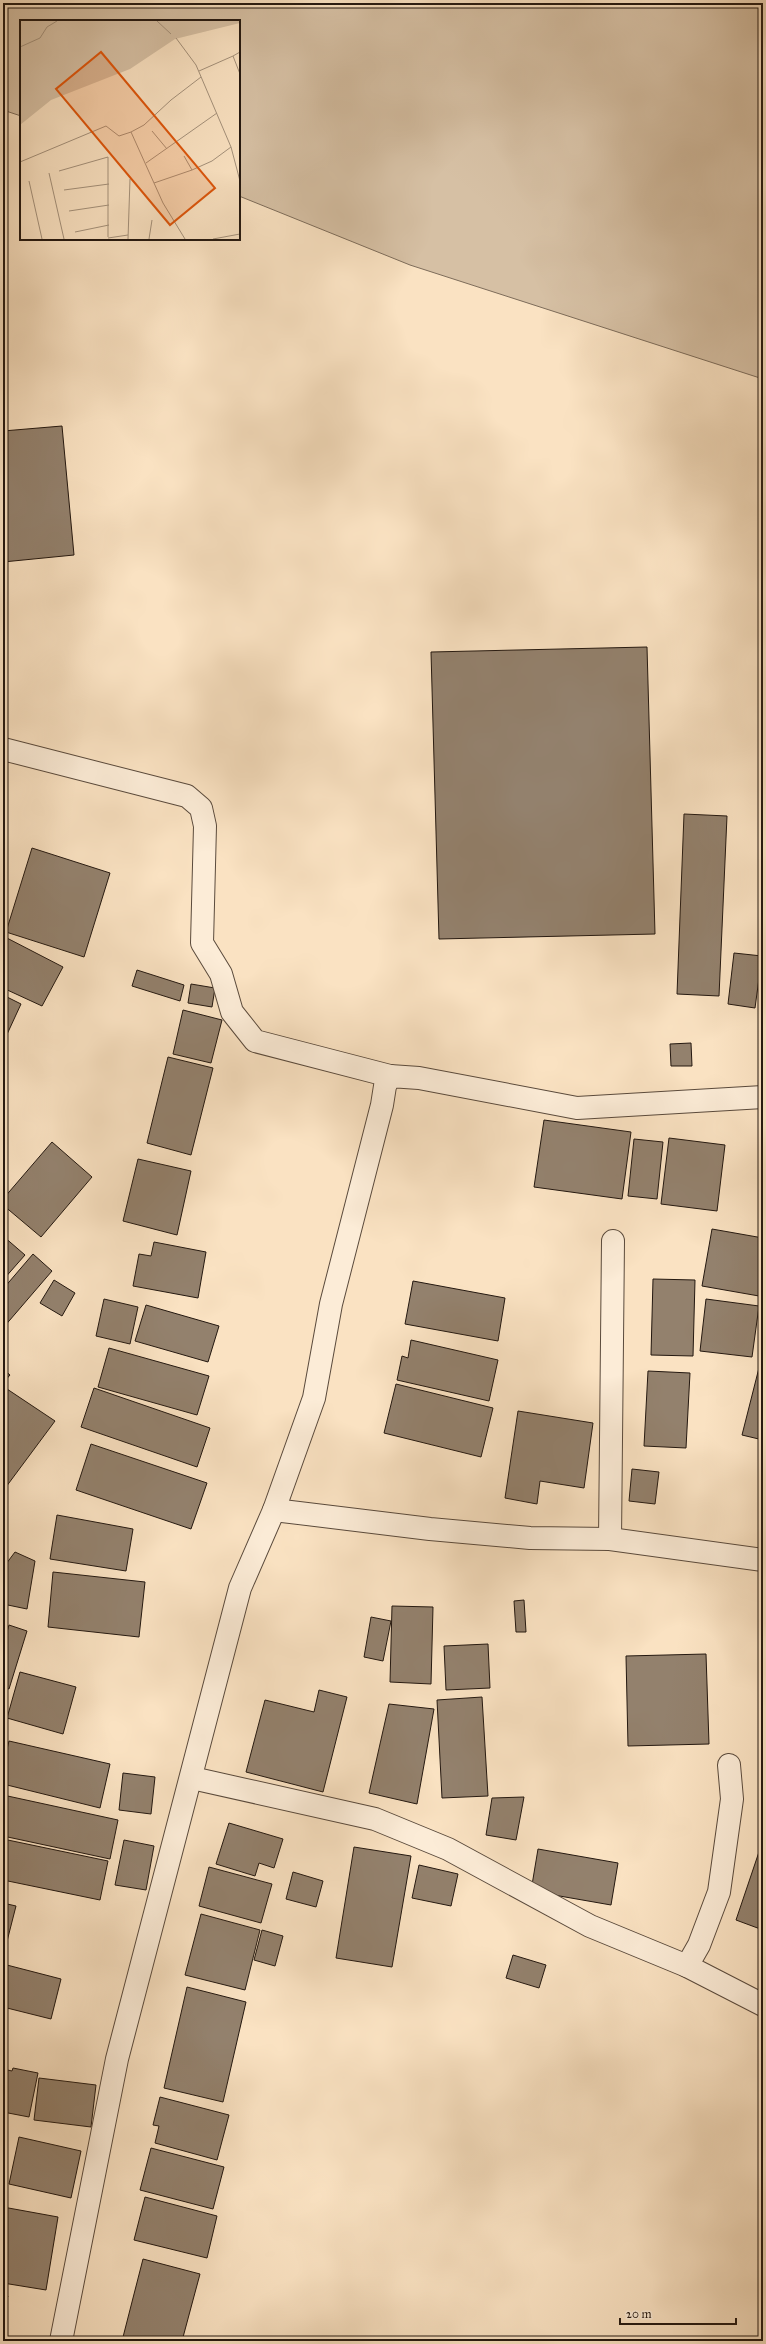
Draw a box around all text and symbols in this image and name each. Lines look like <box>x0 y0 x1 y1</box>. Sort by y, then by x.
inset map <box>20 20 240 240</box>
scale bar <box>620 2300 736 2326</box>
text: 20 m <box>626 2307 652 2321</box>

